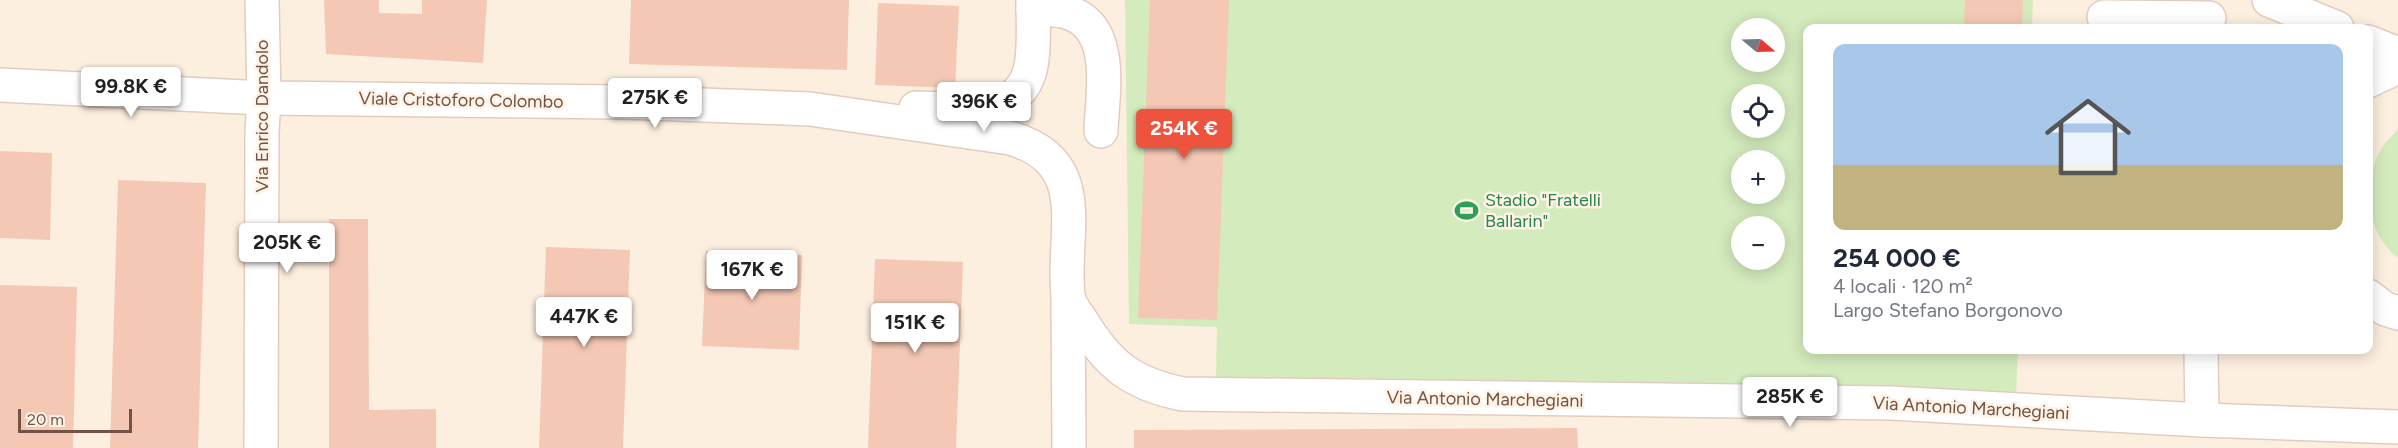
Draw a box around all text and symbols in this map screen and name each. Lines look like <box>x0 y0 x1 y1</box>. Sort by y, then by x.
north arrow <box>1731 18 1785 72</box>
map controls <box>1731 18 1785 270</box>
street label: Via Enrico Dandolo <box>251 40 273 192</box>
pin: 99.8K € <box>76 67 186 118</box>
text: 99.8K € <box>95 74 167 98</box>
pin: 275K € <box>606 78 704 129</box>
pin: 396K € <box>935 82 1033 133</box>
icon: home <box>2034 83 2142 191</box>
button: locate <box>1731 84 1785 138</box>
text: 275K € <box>622 85 688 109</box>
street label: Viale Cristoforo Colombo <box>358 87 564 113</box>
text: 396K € <box>951 89 1017 113</box>
pin: 254K € <box>1135 109 1233 160</box>
text: 254K € <box>1150 116 1218 140</box>
button: + <box>1731 150 1785 204</box>
place label: Stadio "Fratelli Ballarin" <box>1485 189 1601 232</box>
sports icon: Stadio "Fratelli Ballarin" <box>1454 197 1480 223</box>
button: − <box>1731 216 1785 270</box>
pin: 205K € <box>238 223 336 274</box>
text: 205K € <box>253 230 321 254</box>
text: 254 000 € <box>1833 242 1961 274</box>
pin: 167K € <box>703 250 801 301</box>
text: 167K € <box>720 257 784 281</box>
text: 4 locali · 120 m² <box>1833 274 1973 298</box>
pin: 447K € <box>535 297 633 348</box>
text: Largo Stefano Borgonovo <box>1833 298 2063 322</box>
pin: 151K € <box>866 303 964 354</box>
text: 447K € <box>550 304 618 328</box>
text: 151K € <box>885 310 945 334</box>
pin: 285K € <box>1741 377 1839 428</box>
text: 285K € <box>1756 384 1824 408</box>
street label: Via Antonio Marchegiani <box>1386 386 1584 412</box>
street label: Via Antonio Marchegiani <box>1872 392 2070 424</box>
scale bar <box>18 406 132 434</box>
text: 20 m <box>27 410 64 429</box>

